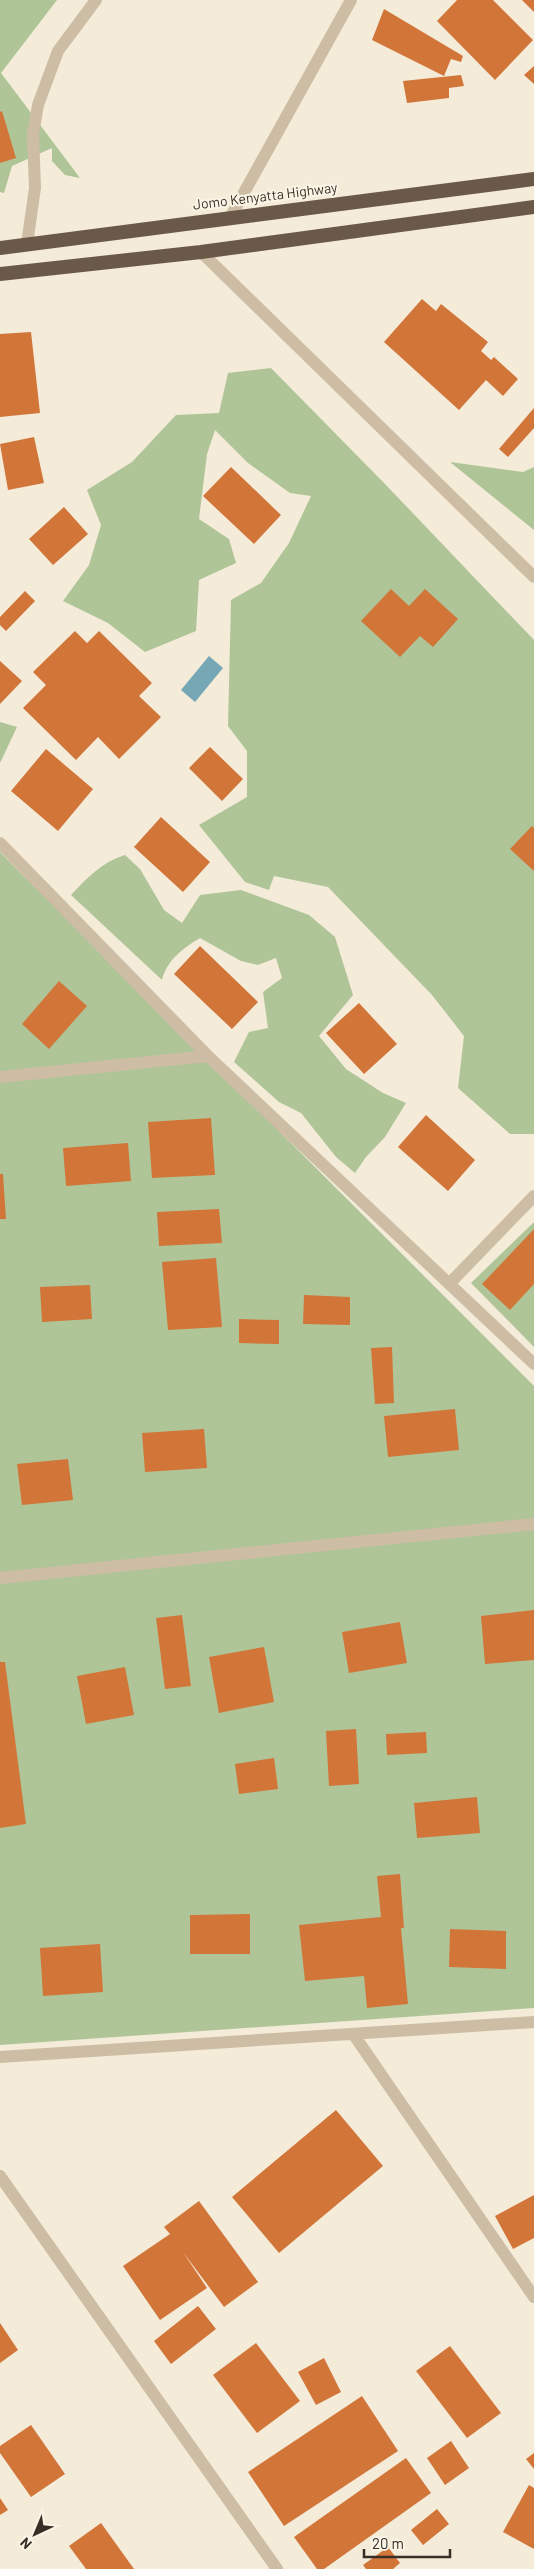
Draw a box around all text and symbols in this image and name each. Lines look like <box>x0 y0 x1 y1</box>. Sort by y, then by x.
street label: Jomo Kenyatta Highway <box>192 178 339 213</box>
north arrow <box>10 2509 60 2559</box>
scale bar <box>364 2526 450 2558</box>
text: N <box>16 2534 35 2553</box>
text: 20 m <box>372 2534 404 2552</box>

